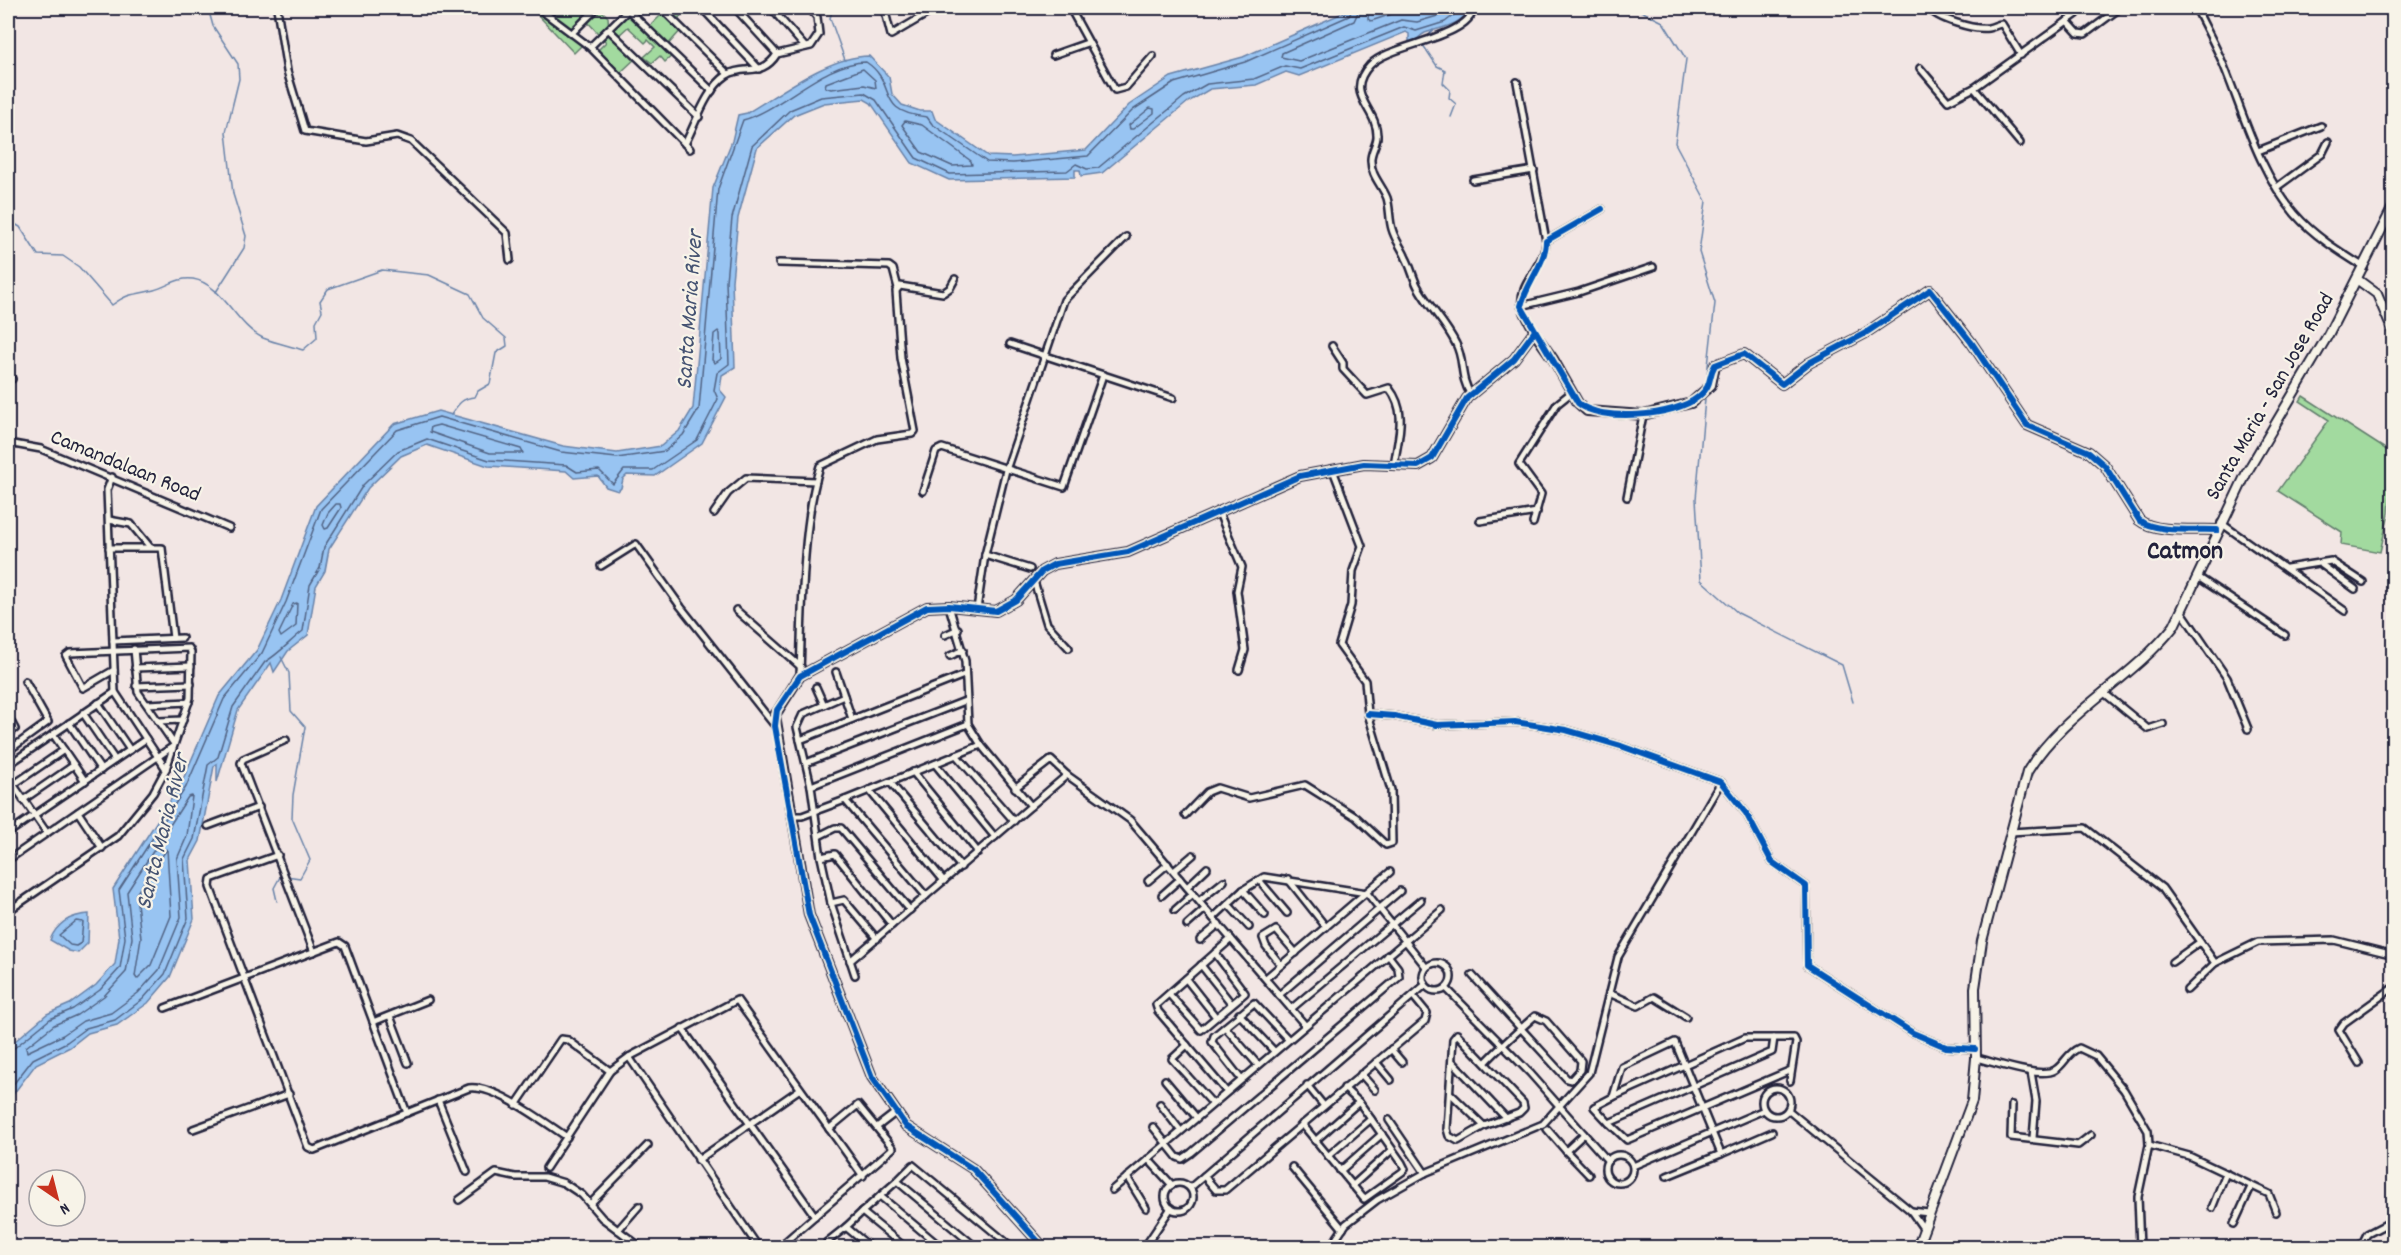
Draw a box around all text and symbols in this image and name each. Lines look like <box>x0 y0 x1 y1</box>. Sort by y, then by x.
water label: Santa Maria River <box>668 226 714 391</box>
street label: Santa Maria - San Jose Road <box>2199 287 2343 507</box>
street label: Camandalaan Road <box>45 423 205 511</box>
district label: Catmon <box>2147 534 2223 571</box>
water label: Santa Maria River <box>128 748 201 913</box>
north arrow <box>27 1168 87 1228</box>
text: N <box>54 1197 74 1220</box>

